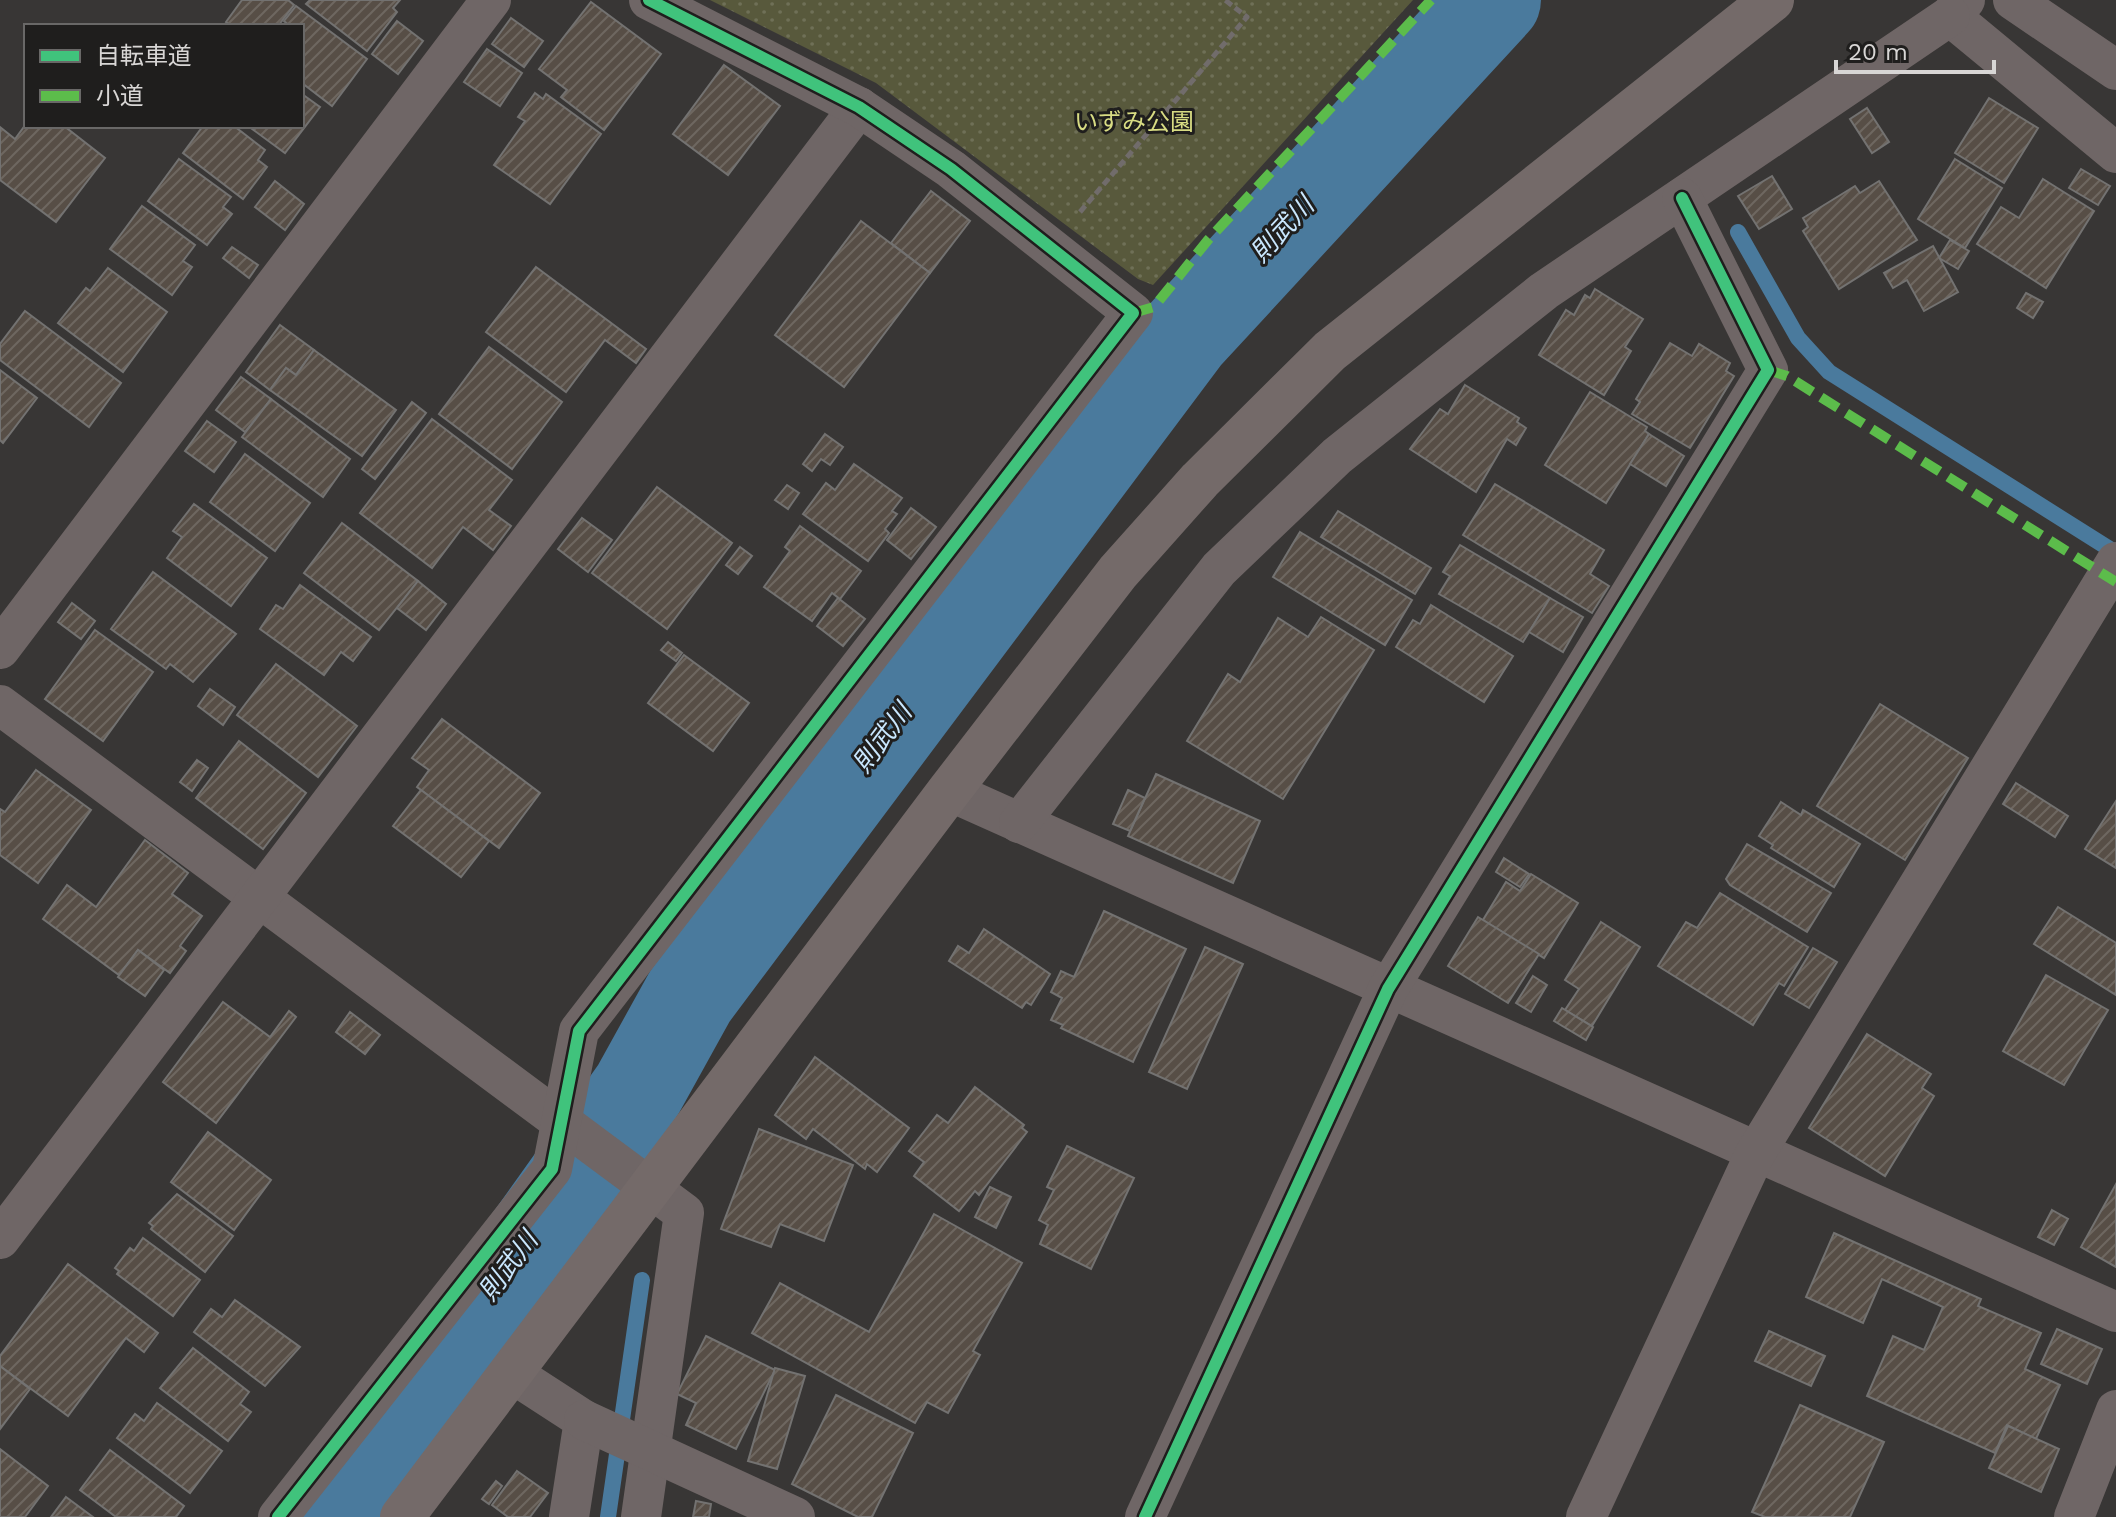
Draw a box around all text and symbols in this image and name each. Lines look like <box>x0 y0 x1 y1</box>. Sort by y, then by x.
legend <box>24 24 304 128</box>
scale bar <box>1836 24 1994 74</box>
text: 20 m <box>1848 38 1908 66</box>
text: 自転車道 <box>96 42 192 70</box>
text: 小道 <box>96 82 144 110</box>
park label: いずみ公園 <box>1074 108 1194 136</box>
water label: 則武川 <box>1244 188 1322 268</box>
water label: 則武川 <box>847 695 919 778</box>
water label: 則武川 <box>473 1223 545 1306</box>

